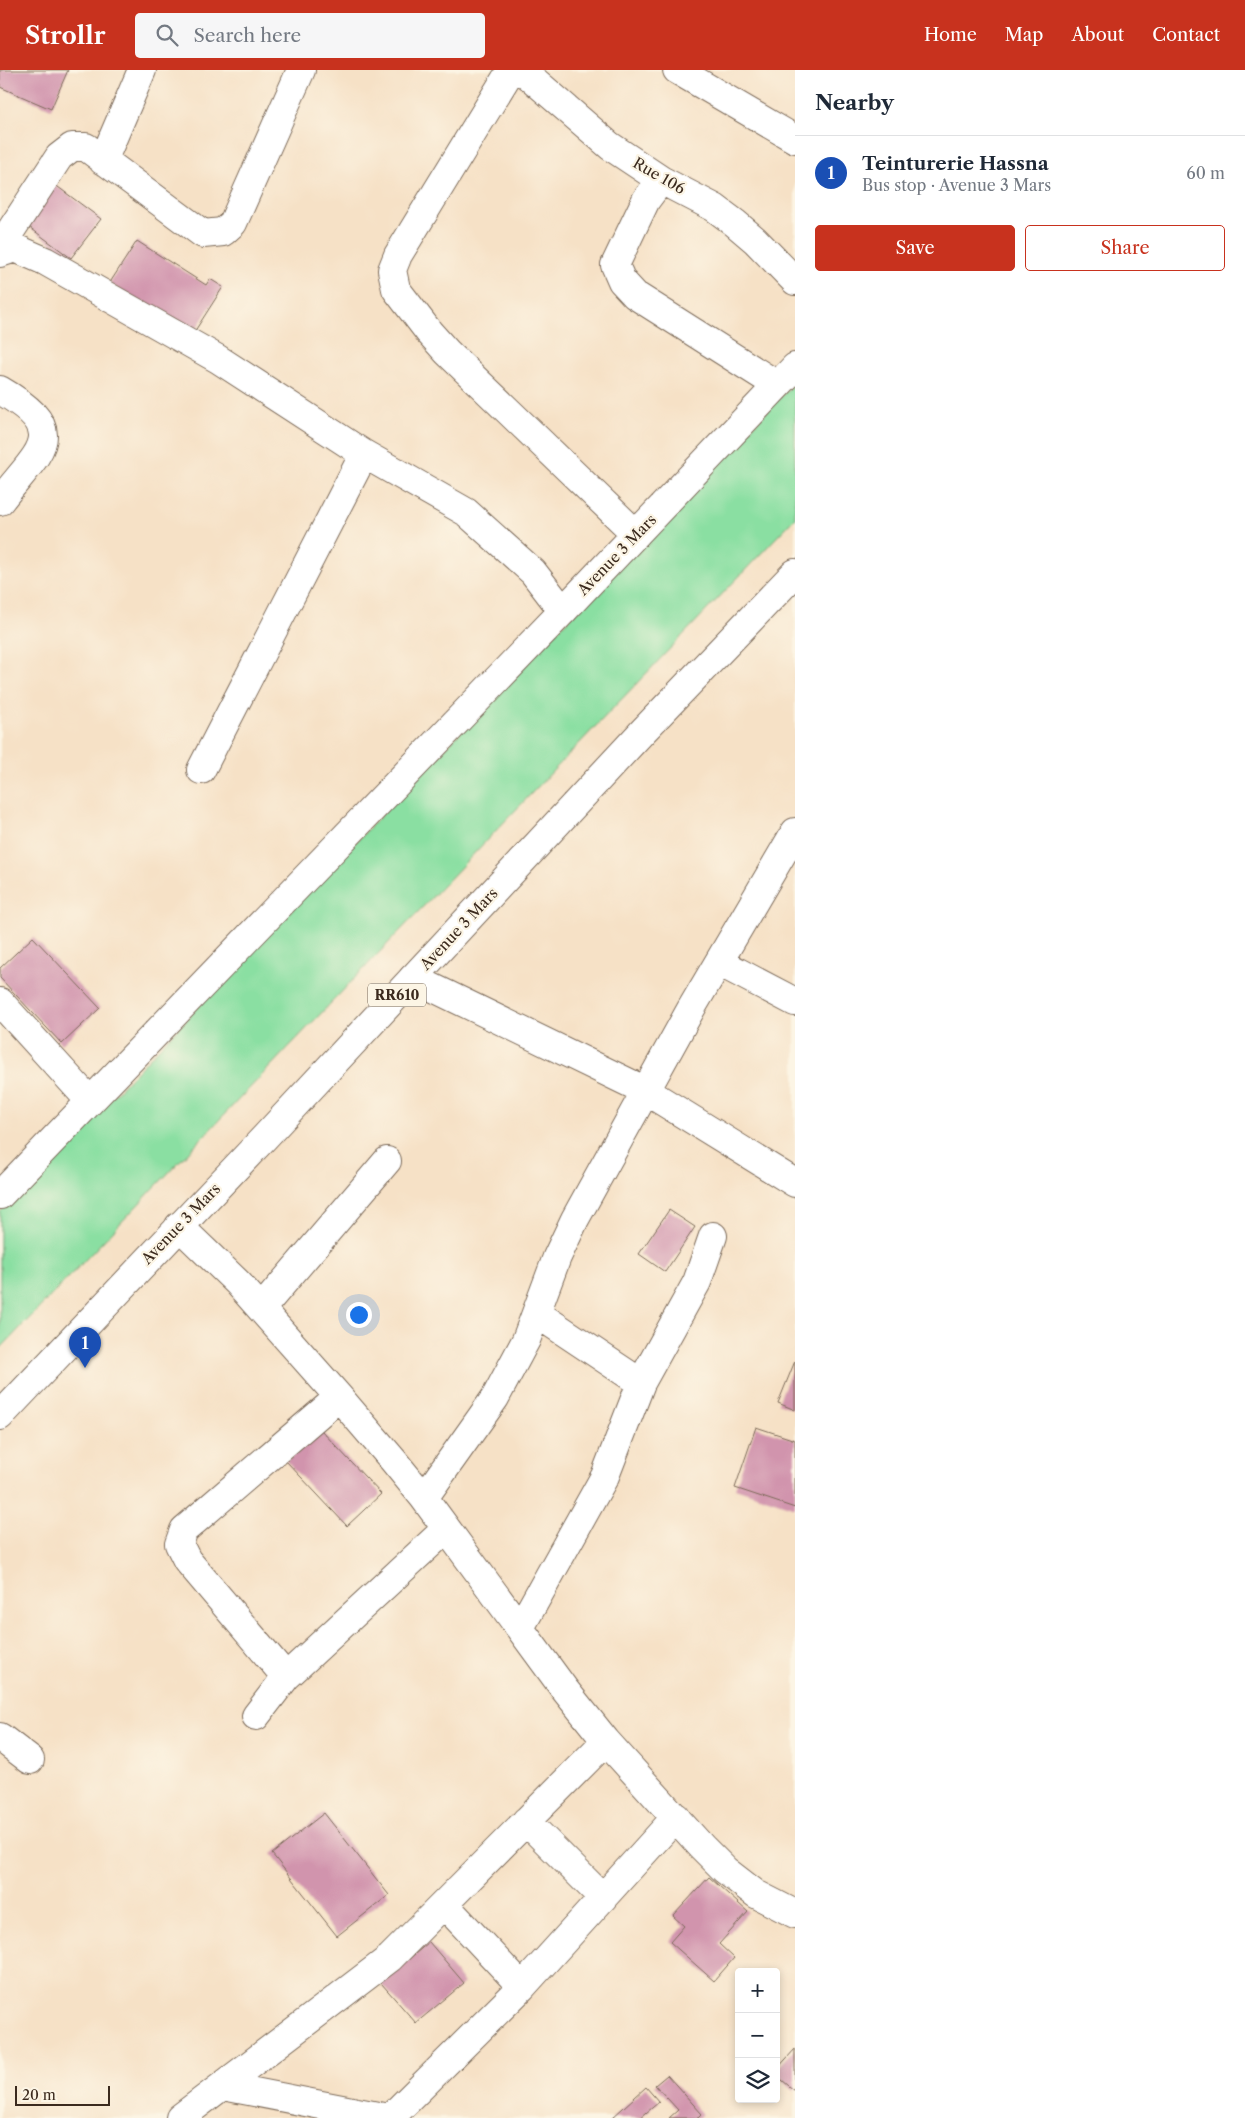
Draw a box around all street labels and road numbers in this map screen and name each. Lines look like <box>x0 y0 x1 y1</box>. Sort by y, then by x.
street label: Rue 106 <box>630 153 689 198</box>
street label: Avenue 3 Mars <box>573 510 660 600</box>
street label: Avenue 3 Mars <box>415 884 502 974</box>
road number: RR610 <box>368 984 426 1006</box>
street label: Avenue 3 Mars <box>137 1179 224 1269</box>

